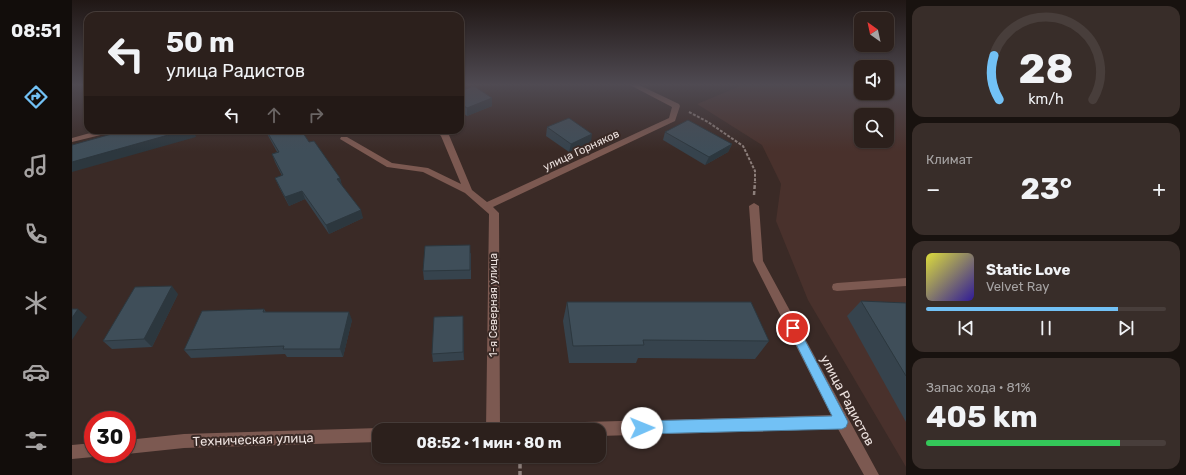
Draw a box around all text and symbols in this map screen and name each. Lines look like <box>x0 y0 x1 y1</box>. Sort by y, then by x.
north arrow <box>854 12 894 52</box>
map controls <box>854 12 894 148</box>
text: 08:51 <box>11 20 61 42</box>
text: 50 m <box>166 26 235 59</box>
icon: left <box>100 28 152 80</box>
text: 28 <box>1018 43 1074 92</box>
text: улица Радистов <box>166 60 305 82</box>
button: sound <box>854 60 894 100</box>
icon: directions <box>22 83 50 111</box>
text: km/h <box>1028 90 1064 107</box>
icon: left <box>221 104 243 126</box>
icon: ahead <box>263 104 285 126</box>
icon: right <box>305 104 327 126</box>
button: search <box>854 108 894 148</box>
street label: улица Горняков <box>541 127 621 174</box>
icon: music <box>22 152 50 180</box>
text: Климат <box>926 152 972 167</box>
text: 23° <box>1020 171 1072 207</box>
text: − <box>926 176 940 203</box>
text: + <box>1152 176 1166 203</box>
icon: phone <box>22 220 50 248</box>
street label: 1-я Северная улица <box>487 253 500 357</box>
text: Static Love <box>986 261 1070 279</box>
text: Velvet Ray <box>986 279 1049 294</box>
icon: climate <box>22 289 50 317</box>
pin <box>776 311 810 345</box>
icon: arrive <box>782 317 804 339</box>
icon: previous <box>955 317 977 339</box>
icon: pause <box>1035 317 1057 339</box>
icon: next <box>1115 317 1137 339</box>
street label: улица Радистов <box>817 352 878 448</box>
icon: car <box>22 358 50 386</box>
text: Запас хода · 81% <box>926 380 1030 395</box>
text: 405 km <box>926 399 1038 435</box>
position arrow <box>621 407 663 449</box>
speed limit sign: 30 <box>84 411 136 463</box>
icon: filters <box>22 427 50 455</box>
street label: Техническая улица <box>192 430 314 449</box>
text: 08:52 · 1 мин · 80 m <box>417 434 561 452</box>

